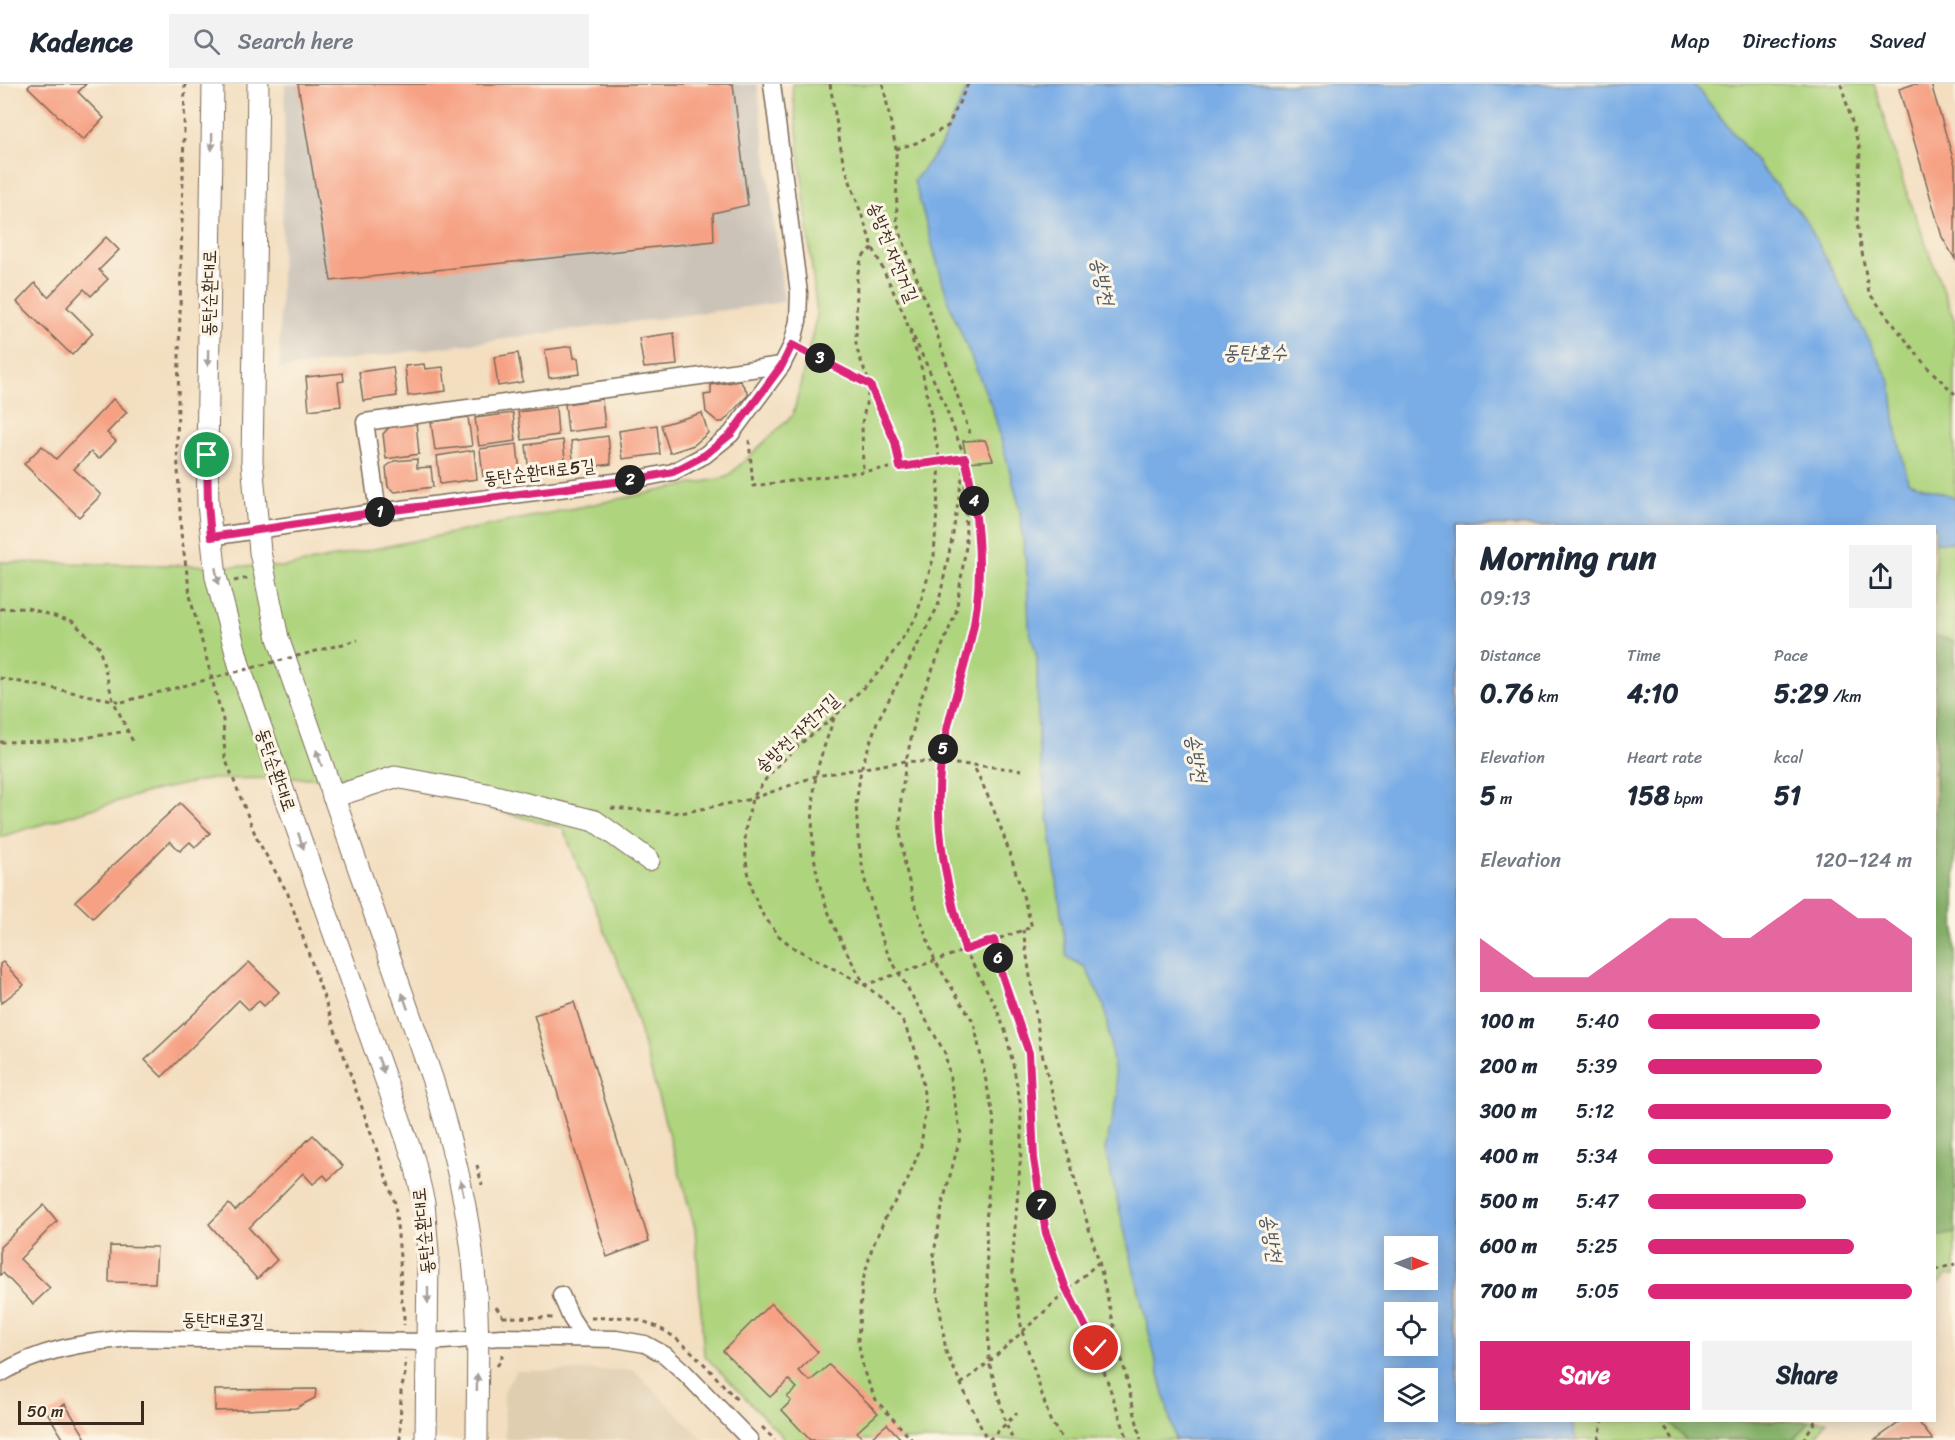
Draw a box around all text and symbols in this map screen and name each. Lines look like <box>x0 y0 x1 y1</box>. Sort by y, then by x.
search box <box>169 14 589 68</box>
text: Kadence <box>30 17 133 66</box>
text: Search here <box>238 22 354 61</box>
text: Map <box>1671 22 1709 60</box>
text: Directions <box>1742 22 1837 60</box>
text: Saved <box>1870 22 1925 60</box>
icon: search <box>190 25 223 58</box>
one-way arrow <box>207 133 217 152</box>
street label: 송방천 자전거길 <box>858 197 928 308</box>
street label: 동탄순환대로 <box>192 249 226 337</box>
water label: 송방천 <box>1080 254 1125 310</box>
water label: 동탄호수 <box>1223 335 1288 370</box>
pin: 3 <box>805 343 835 373</box>
text: 3 <box>816 343 824 372</box>
one-way arrow <box>204 349 213 368</box>
pin <box>181 429 232 480</box>
icon: arrive <box>190 438 223 471</box>
street label: 동탄순환대로5길 <box>481 449 597 495</box>
pin: 2 <box>615 465 645 495</box>
text: 2 <box>625 465 635 494</box>
pin: 4 <box>959 486 989 516</box>
text: 4 <box>969 486 979 515</box>
pin: 1 <box>365 497 395 527</box>
text: 1 <box>377 497 383 526</box>
text: Morning run <box>1480 529 1656 587</box>
button: share <box>1849 545 1912 608</box>
one-way arrow <box>213 567 222 586</box>
text: 09:13 <box>1480 581 1531 616</box>
text: Distance <box>1480 641 1541 670</box>
text: Time <box>1627 641 1661 670</box>
text: Pace <box>1774 641 1808 670</box>
text: 0.76 <box>1480 670 1534 716</box>
text: 4:10 <box>1627 670 1679 716</box>
text: 5:29 <box>1774 670 1829 716</box>
text: km <box>1534 682 1559 711</box>
text: /km <box>1829 682 1862 711</box>
street label: 송방천 자전거길 <box>747 685 847 781</box>
street label: 동탄순환대로 <box>247 724 305 816</box>
water label: 송방천 <box>1175 731 1218 787</box>
pin: 5 <box>928 734 958 764</box>
text: 5 <box>938 734 948 763</box>
text: Elevation <box>1480 743 1545 772</box>
text: Heart rate <box>1627 743 1702 772</box>
text: kcal <box>1774 743 1803 772</box>
one-way arrow <box>314 749 324 767</box>
text: 5 <box>1480 772 1496 818</box>
text: 158 <box>1627 772 1670 818</box>
text: 51 <box>1774 772 1801 818</box>
text: m <box>1496 784 1512 813</box>
text: bpm <box>1670 784 1703 813</box>
one-way arrow <box>297 832 307 850</box>
text: Elevation <box>1480 843 1561 878</box>
text: 120–124 m <box>1815 843 1912 878</box>
pin: 6 <box>983 943 1013 973</box>
text: 6 <box>993 943 1003 972</box>
one-way arrow <box>400 992 410 1010</box>
text: 100 m <box>1480 1004 1534 1039</box>
text: 5:40 <box>1576 1004 1619 1039</box>
text: 200 m <box>1480 1049 1537 1084</box>
text: 5:39 <box>1576 1049 1618 1084</box>
one-way arrow <box>376 1056 386 1074</box>
text: 300 m <box>1480 1094 1537 1129</box>
text: 5:12 <box>1576 1094 1614 1129</box>
text: 400 m <box>1480 1139 1538 1174</box>
text: 5:34 <box>1576 1139 1618 1174</box>
one-way arrow <box>457 1178 466 1197</box>
text: 500 m <box>1480 1184 1538 1219</box>
text: 5:47 <box>1576 1184 1618 1219</box>
street label: 동탄순환대로 <box>403 1186 443 1276</box>
pin: 7 <box>1026 1190 1056 1220</box>
text: 7 <box>1036 1190 1046 1219</box>
water label: 송방천 <box>1250 1211 1293 1267</box>
text: 600 m <box>1480 1229 1537 1264</box>
text: 5:25 <box>1576 1229 1618 1264</box>
north arrow <box>1384 1236 1438 1290</box>
map controls <box>1384 1236 1438 1422</box>
text: 700 m <box>1480 1274 1537 1309</box>
text: 5:05 <box>1576 1274 1619 1309</box>
one-way arrow <box>423 1285 433 1304</box>
button: locate <box>1384 1302 1438 1356</box>
street label: 동탄대로3길 <box>182 1303 265 1337</box>
pin <box>1070 1322 1121 1373</box>
icon: check <box>1079 1331 1112 1364</box>
button: Save <box>1480 1341 1690 1410</box>
button: Share <box>1702 1341 1912 1410</box>
button: layers <box>1384 1368 1438 1422</box>
one-way arrow <box>473 1372 482 1391</box>
text: 50 m <box>27 1397 63 1426</box>
scale bar <box>18 1398 144 1426</box>

